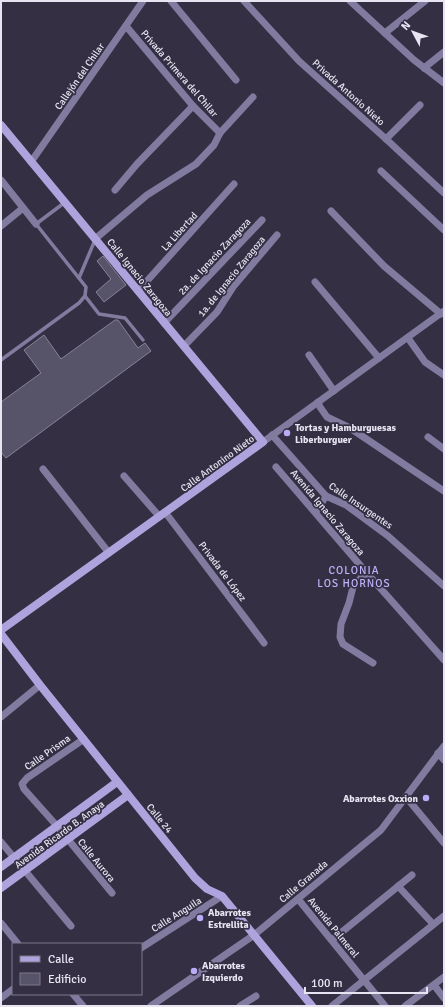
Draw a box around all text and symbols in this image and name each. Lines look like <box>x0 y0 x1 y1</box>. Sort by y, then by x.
north arrow <box>393 12 433 52</box>
text: N <box>398 19 413 33</box>
street label: Privada Primera del Chilar <box>138 28 221 120</box>
street label: Callejón del Chilar <box>52 41 107 112</box>
street label: Privada Antonio Nieto <box>310 57 387 128</box>
street label: La Libertad <box>159 210 200 254</box>
street label: 2a. de Ignacio Zaragoza <box>176 216 253 298</box>
street label: 1a. de Ignacio Zaragoza <box>196 234 268 319</box>
street label: Calle Ignacio Zaragoza <box>104 236 174 319</box>
place label: Tortas y Hamburguesas Liberburguer <box>295 422 397 446</box>
marker: Tortas y Hamburguesas Liberburguer <box>282 428 292 438</box>
street label: Calle Antonino Nieto <box>178 433 257 495</box>
street label: Avenida Ignacio Zaragoza <box>288 467 367 558</box>
street label: Calle Insurgentes <box>326 480 395 532</box>
street label: Privada de López <box>196 539 249 604</box>
district label: COLONIA LOS HORNOS <box>317 564 391 590</box>
street label: Calle Prisma <box>22 733 73 773</box>
place label: Abarrotes Oxxion <box>343 793 419 805</box>
marker: Abarrotes Oxxion <box>421 793 431 803</box>
street label: Avenida Ricardo B. Anaya <box>12 798 107 871</box>
street label: Calle 24 <box>144 801 175 836</box>
street label: Calle Aurora <box>75 836 117 885</box>
street label: Calle Granada <box>277 858 330 906</box>
street label: Calle Anguila <box>149 895 204 935</box>
street label: Avenida Palmeral <box>305 895 361 960</box>
place label: Abarrotes Estrellita <box>208 907 252 931</box>
marker: Abarrotes Estrellita <box>195 913 205 923</box>
legend <box>12 943 142 995</box>
text: Calle <box>48 952 74 967</box>
place label: Abarrotes Izquierdo <box>202 960 246 984</box>
marker: Abarrotes Izquierdo <box>189 966 199 976</box>
scale bar <box>305 969 427 995</box>
text: Edificio <box>48 972 86 987</box>
text: 100 m <box>311 976 343 991</box>

